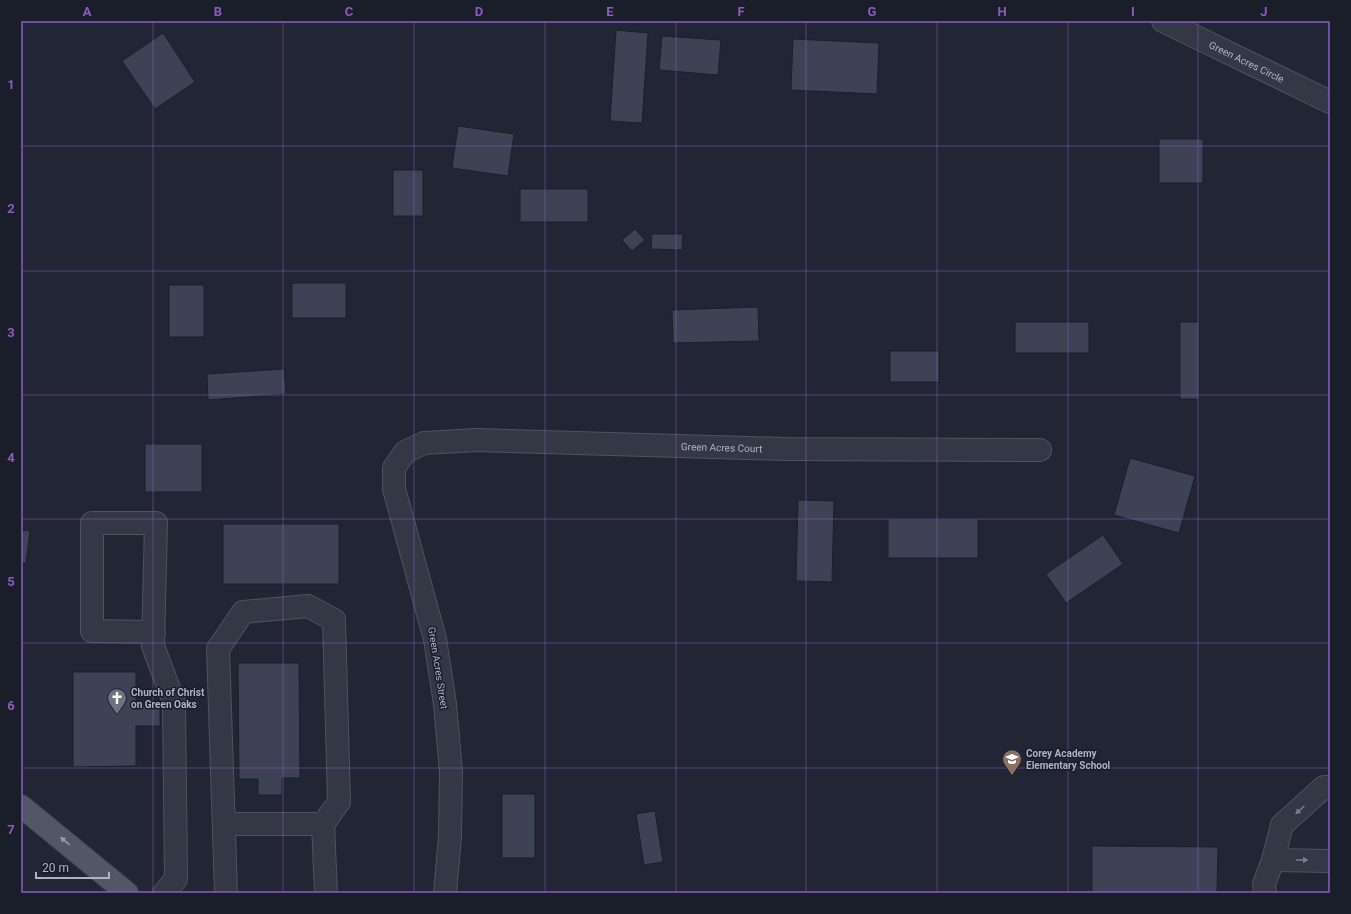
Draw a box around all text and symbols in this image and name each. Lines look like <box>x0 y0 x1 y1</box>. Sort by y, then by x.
text: A <box>83 4 92 19</box>
text: B <box>214 4 222 19</box>
text: C <box>345 4 354 19</box>
text: D <box>475 4 483 19</box>
text: E <box>606 4 614 19</box>
text: F <box>737 4 745 19</box>
text: G <box>868 4 877 19</box>
text: H <box>997 4 1007 19</box>
text: I <box>1131 4 1135 19</box>
text: J <box>1260 4 1268 19</box>
street label: Green Acres Circle <box>1207 39 1286 84</box>
text: 1 <box>7 77 15 92</box>
text: 2 <box>7 201 15 216</box>
text: 3 <box>7 325 15 340</box>
street label: Green Acres Court <box>681 440 762 454</box>
text: 4 <box>7 450 15 465</box>
text: 5 <box>7 574 15 589</box>
street label: Green Acres Street <box>426 626 450 710</box>
church icon: Church of Christ on Green Oaks <box>106 687 128 715</box>
place label: Church of Christ on Green Oaks <box>131 687 205 710</box>
text: 6 <box>7 698 15 713</box>
school or university icon: Corey Academy Elementary School <box>1001 748 1023 776</box>
place label: Corey Academy Elementary School <box>1026 748 1111 771</box>
one-way arrow <box>1294 805 1305 814</box>
text: 7 <box>7 822 15 837</box>
one-way arrow <box>59 836 70 845</box>
scale bar <box>36 854 109 880</box>
one-way arrow <box>1296 857 1309 863</box>
text: 20 m <box>42 861 69 875</box>

